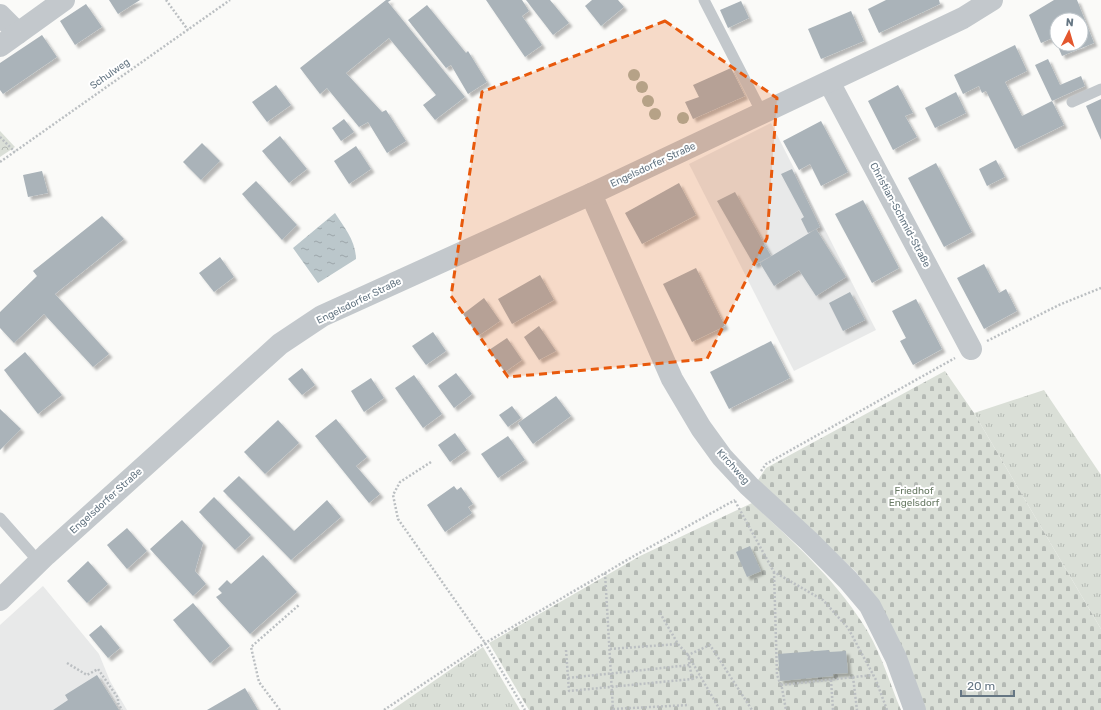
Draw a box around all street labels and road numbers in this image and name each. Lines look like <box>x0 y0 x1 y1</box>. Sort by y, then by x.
street label: Schulweg <box>88 56 132 92</box>
street label: Engelsdorfer Straße <box>608 140 698 190</box>
street label: Christian-Schmid-Straße <box>867 160 933 270</box>
street label: Engelsdorfer Straße <box>315 275 404 327</box>
street label: Kirchweg <box>714 447 752 487</box>
street label: Engelsdorfer Straße <box>67 465 145 537</box>

